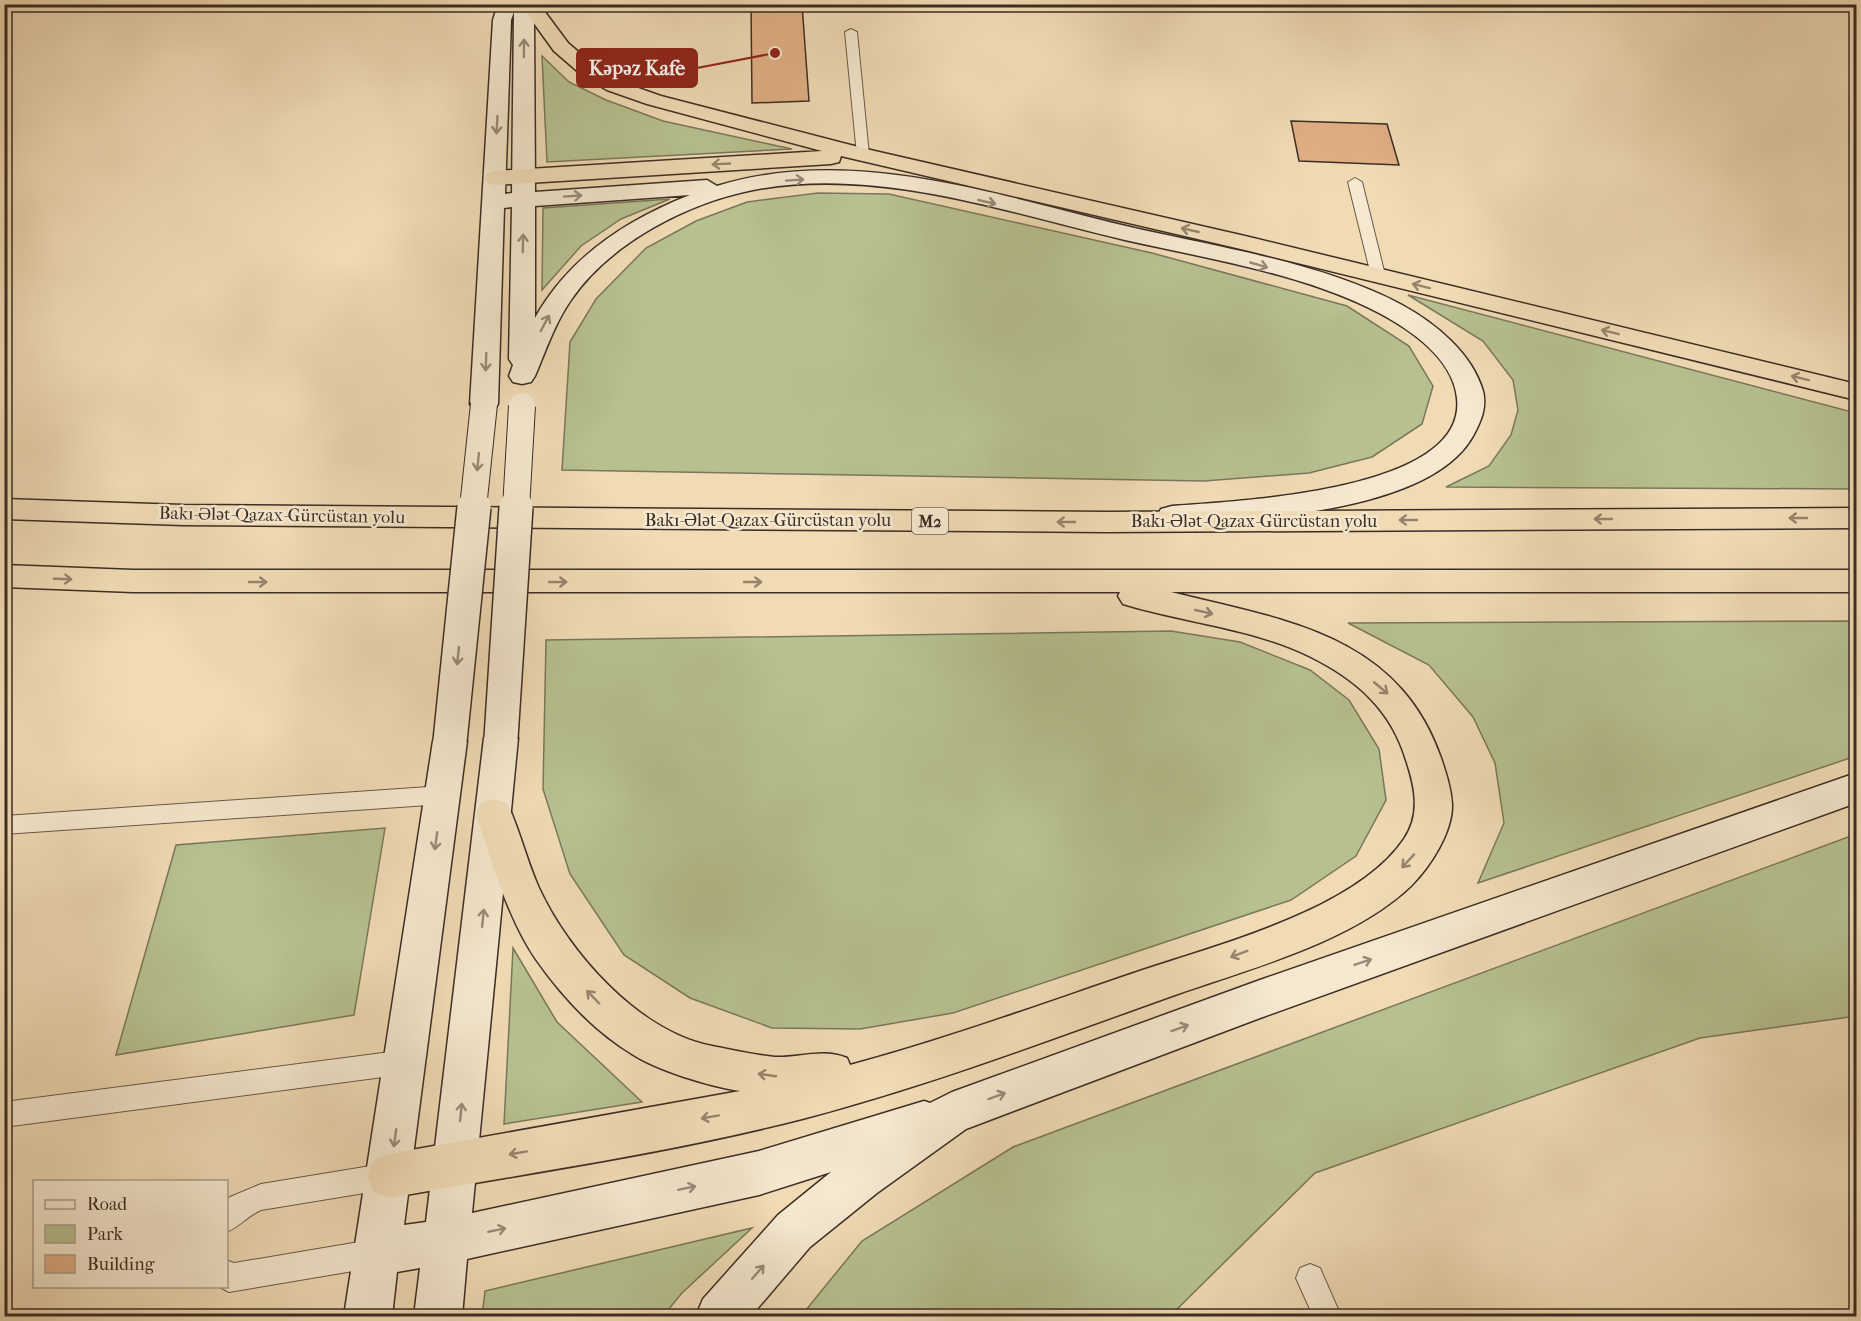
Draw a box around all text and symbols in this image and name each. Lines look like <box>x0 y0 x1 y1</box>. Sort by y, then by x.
one-way arrow <box>518 38 530 58</box>
callout: Kəpəz Kafe <box>577 49 697 87</box>
text: Kəpəz Kafe <box>589 57 685 80</box>
one-way arrow <box>492 114 503 134</box>
one-way arrow <box>711 159 731 170</box>
one-way arrow <box>784 174 804 185</box>
one-way arrow <box>562 190 582 201</box>
one-way arrow <box>977 196 996 208</box>
one-way arrow <box>1181 224 1200 236</box>
one-way arrow <box>517 233 529 253</box>
one-way arrow <box>1249 260 1268 271</box>
one-way arrow <box>1412 279 1431 291</box>
one-way arrow <box>539 315 551 332</box>
one-way arrow <box>1601 326 1620 338</box>
one-way arrow <box>480 351 491 371</box>
one-way arrow <box>1790 372 1809 384</box>
one-way arrow <box>472 452 483 472</box>
street label: Bakı-Ələt-Qazax-Gürcüstan yolu <box>159 503 405 528</box>
road number: M2 <box>912 508 948 534</box>
street label: Bakı-Ələt-Qazax-Gürcüstan yolu <box>645 510 891 531</box>
street label: Bakı-Ələt-Qazax-Gürcüstan yolu <box>1131 511 1377 532</box>
one-way arrow <box>1789 512 1809 524</box>
one-way arrow <box>1594 513 1614 525</box>
one-way arrow <box>1399 515 1419 526</box>
one-way arrow <box>1057 516 1077 528</box>
one-way arrow <box>52 573 72 584</box>
one-way arrow <box>247 576 267 588</box>
one-way arrow <box>547 576 567 588</box>
one-way arrow <box>742 576 762 588</box>
one-way arrow <box>1194 606 1213 618</box>
one-way arrow <box>453 646 464 666</box>
one-way arrow <box>1373 681 1389 694</box>
one-way arrow <box>431 831 442 850</box>
one-way arrow <box>1401 853 1415 868</box>
one-way arrow <box>477 909 488 929</box>
one-way arrow <box>1230 949 1249 960</box>
one-way arrow <box>1353 956 1372 967</box>
one-way arrow <box>586 989 601 1004</box>
one-way arrow <box>1170 1022 1189 1033</box>
one-way arrow <box>757 1070 777 1081</box>
one-way arrow <box>987 1090 1006 1101</box>
one-way arrow <box>456 1103 467 1123</box>
one-way arrow <box>700 1112 720 1123</box>
one-way arrow <box>389 1128 400 1147</box>
one-way arrow <box>508 1147 528 1158</box>
legend <box>33 1180 228 1288</box>
one-way arrow <box>677 1182 696 1193</box>
text: Road <box>87 1194 127 1215</box>
text: Park <box>87 1224 124 1245</box>
one-way arrow <box>486 1224 506 1235</box>
text: Building <box>87 1254 155 1275</box>
one-way arrow <box>751 1265 765 1280</box>

